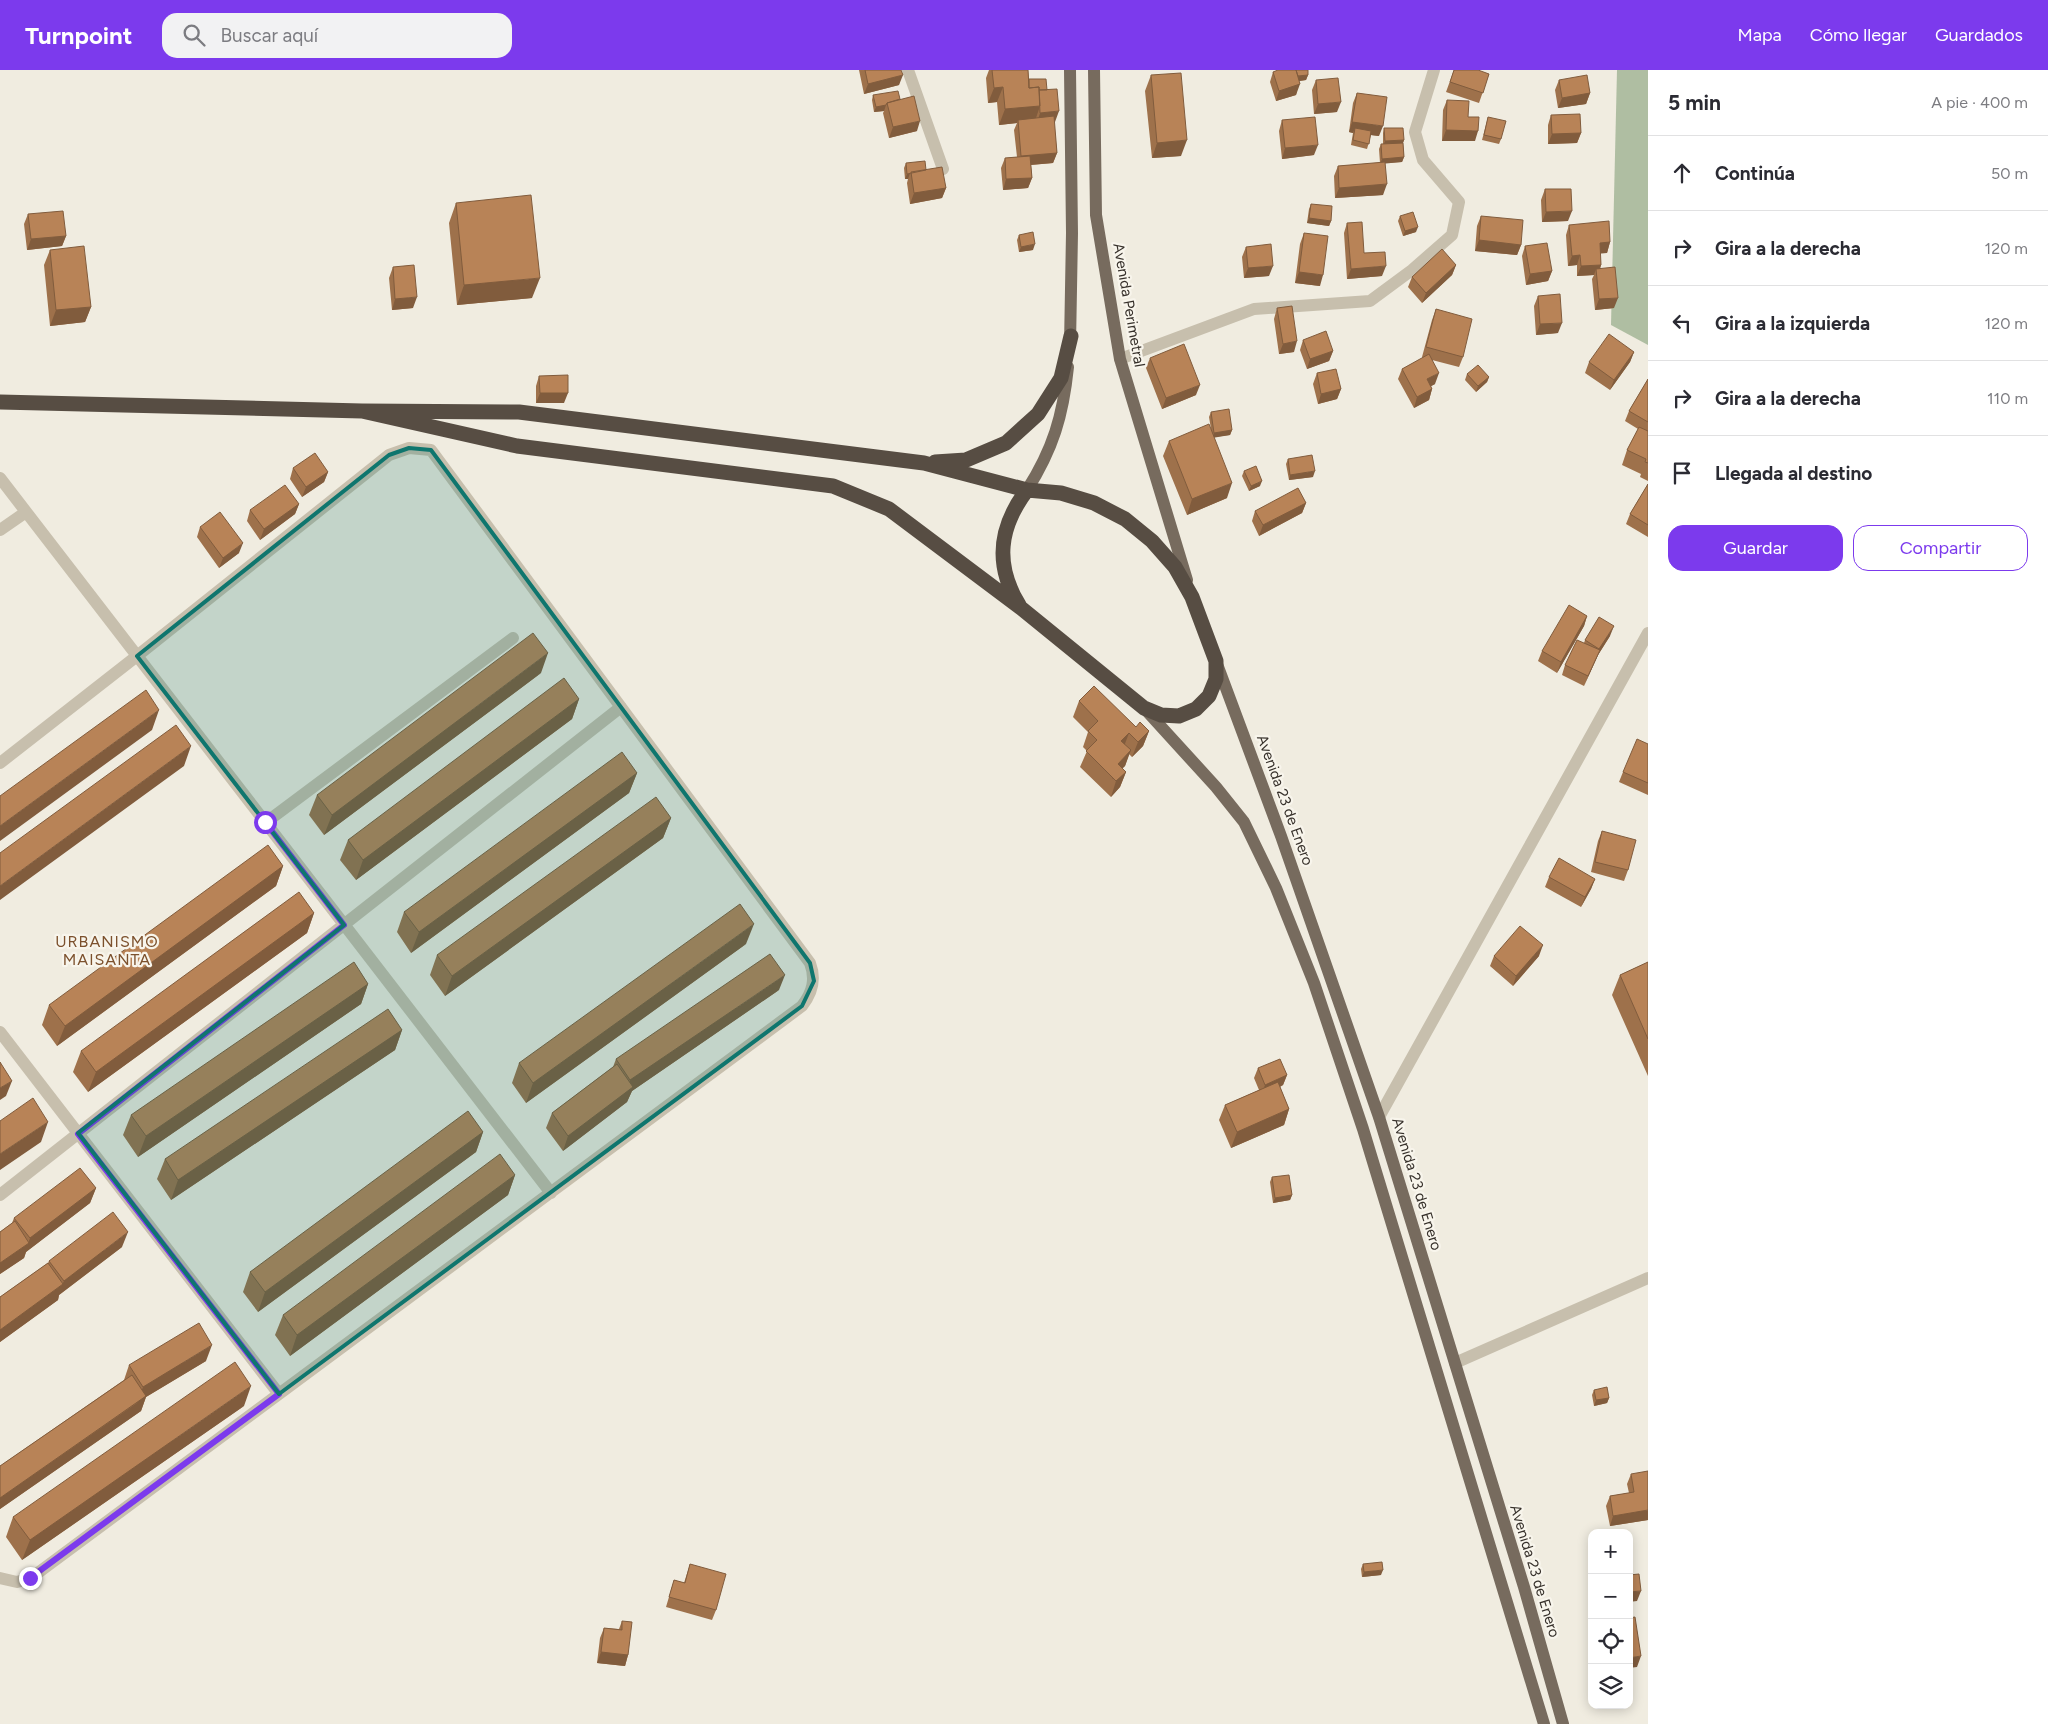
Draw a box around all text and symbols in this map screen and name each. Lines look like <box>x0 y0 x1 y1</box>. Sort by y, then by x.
search box <box>162 13 512 58</box>
text: Turnpoint <box>25 21 132 50</box>
icon: search <box>180 21 208 49</box>
text: Buscar aquí <box>220 24 318 47</box>
text: Mapa <box>1737 24 1782 46</box>
text: Cómo llegar <box>1810 24 1907 46</box>
text: Guardados <box>1935 24 2023 46</box>
text: 5 min <box>1668 90 1721 115</box>
text: A pie · 400 m <box>1931 93 2028 112</box>
icon: ahead <box>1668 159 1696 187</box>
text: Continúa <box>1715 162 1795 185</box>
text: 50 m <box>1991 164 2028 183</box>
icon: right <box>1668 234 1696 262</box>
text: Gira a la derecha <box>1715 237 1861 260</box>
text: 120 m <box>1985 239 2028 258</box>
street label: Avenida Perimetral <box>1109 242 1149 368</box>
icon: left <box>1668 309 1696 337</box>
text: Gira a la izquierda <box>1715 312 1870 335</box>
text: 120 m <box>1985 314 2028 333</box>
icon: right <box>1668 384 1696 412</box>
text: Gira a la derecha <box>1715 387 1861 410</box>
text: 110 m <box>1987 389 2028 408</box>
icon: arrive <box>1668 459 1696 487</box>
text: Llegada al destino <box>1715 462 1872 485</box>
button: Guardar <box>1668 525 1843 571</box>
button: Compartir <box>1853 525 2028 571</box>
street label: Avenida 23 de Enero <box>1253 732 1317 868</box>
route start <box>254 811 277 834</box>
district label: URBANISMO MAISANTA <box>55 932 159 969</box>
street label: Avenida 23 de Enero <box>1388 1115 1446 1253</box>
street label: Avenida 23 de Enero <box>1506 1502 1564 1640</box>
map controls <box>1588 1529 1633 1709</box>
button: + <box>1588 1529 1633 1574</box>
route end <box>19 1567 42 1590</box>
button: − <box>1588 1574 1633 1619</box>
button: locate <box>1588 1619 1633 1664</box>
button: layers <box>1588 1664 1633 1709</box>

